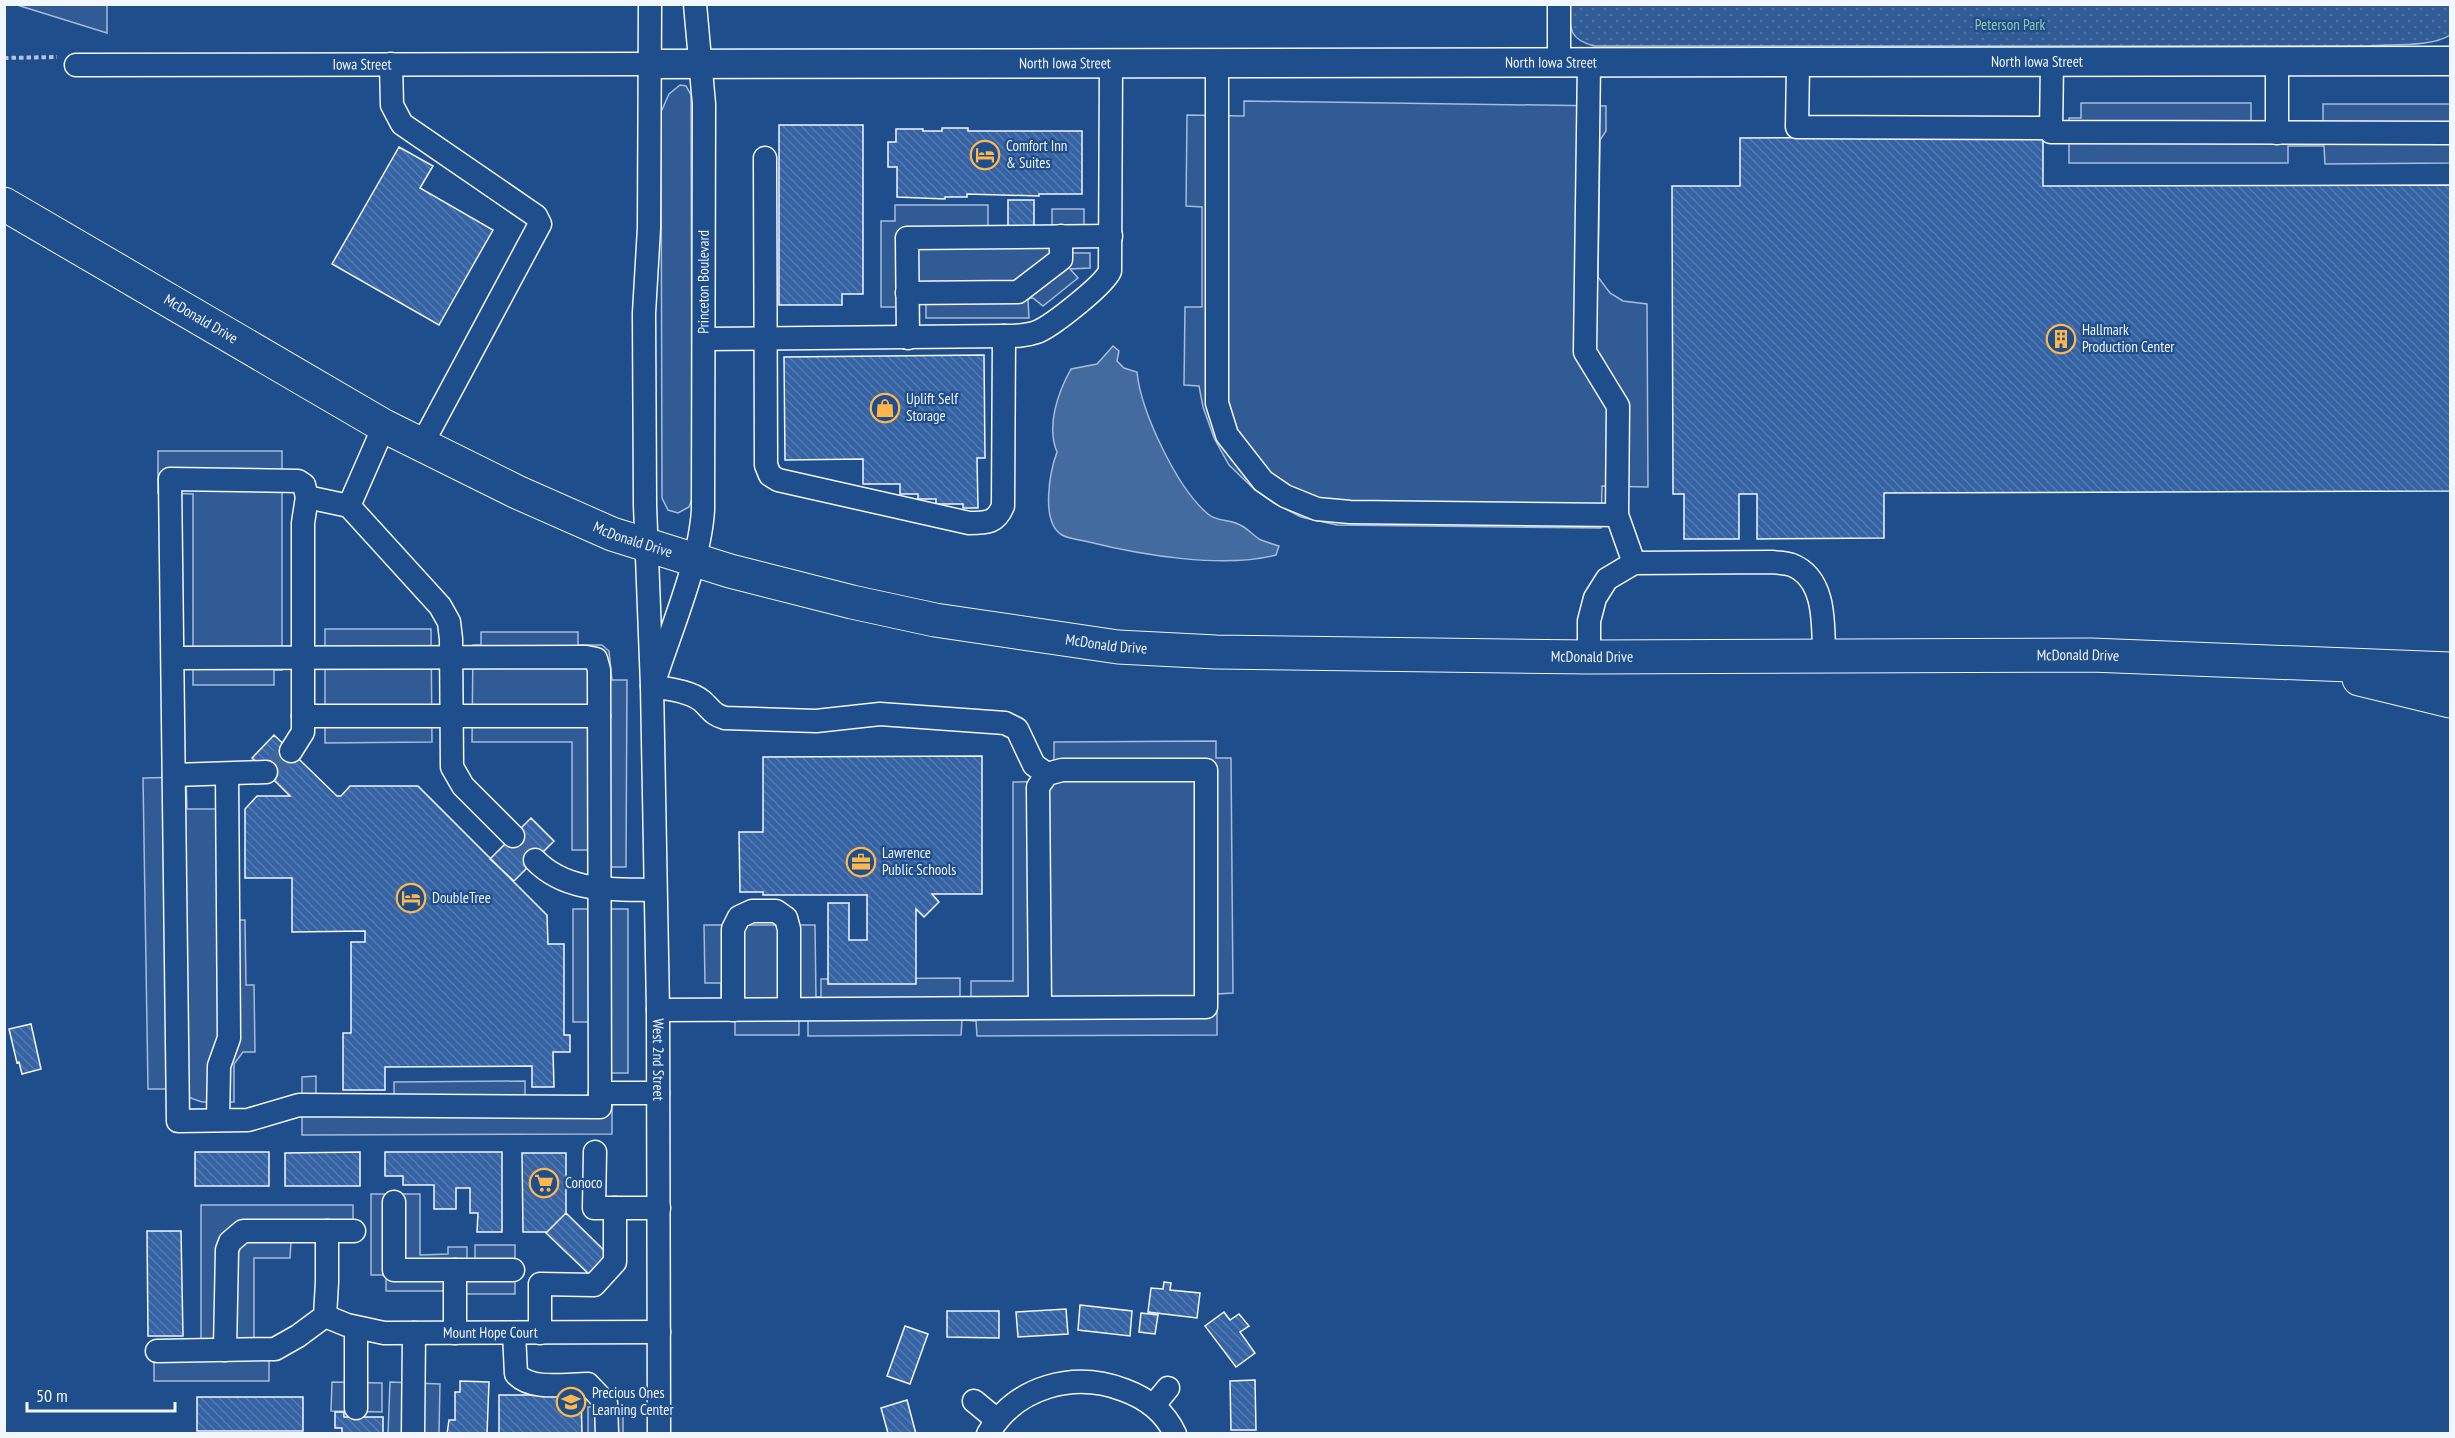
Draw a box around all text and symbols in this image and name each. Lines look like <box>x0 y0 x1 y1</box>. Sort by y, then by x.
park label: Peterson Park <box>1975 15 2045 34</box>
street label: North Iowa Street <box>1505 52 1597 72</box>
street label: North Iowa Street <box>1991 52 2083 71</box>
street label: North Iowa Street <box>1019 53 1111 72</box>
street label: Iowa Street <box>332 54 392 74</box>
place label: Comfort Inn & Suites <box>1006 136 1067 172</box>
hotel icon: Comfort Inn & Suites <box>969 139 1001 171</box>
street label: Princeton Boulevard <box>693 230 713 334</box>
street label: McDonald Drive <box>161 290 241 348</box>
place label: Hallmark Production Center <box>2082 320 2175 356</box>
building icon: Hallmark Production Center <box>2045 323 2077 355</box>
place label: Uplift Self Storage <box>906 389 959 425</box>
shop icon: Uplift Self Storage <box>869 392 901 424</box>
street label: McDonald Drive <box>590 517 675 561</box>
street label: McDonald Drive <box>1064 629 1148 657</box>
street label: McDonald Drive <box>2037 645 2120 665</box>
street label: McDonald Drive <box>1551 646 1633 666</box>
place label: Lawrence Public Schools <box>882 843 956 879</box>
office icon: Lawrence Public Schools <box>845 846 877 878</box>
hotel icon: DoubleTree <box>395 882 427 914</box>
place label: DoubleTree <box>432 888 491 907</box>
street label: West 2nd Street <box>649 1018 668 1101</box>
supermarket icon: Conoco <box>528 1167 560 1199</box>
place label: Conoco <box>565 1173 603 1192</box>
street label: Mount Hope Court <box>443 1322 538 1342</box>
scale bar <box>27 1375 176 1413</box>
place label: Precious Ones Learning Center <box>592 1383 674 1419</box>
text: 50 m <box>36 1384 68 1407</box>
school or university icon: Precious Ones Learning Center <box>555 1386 587 1418</box>

